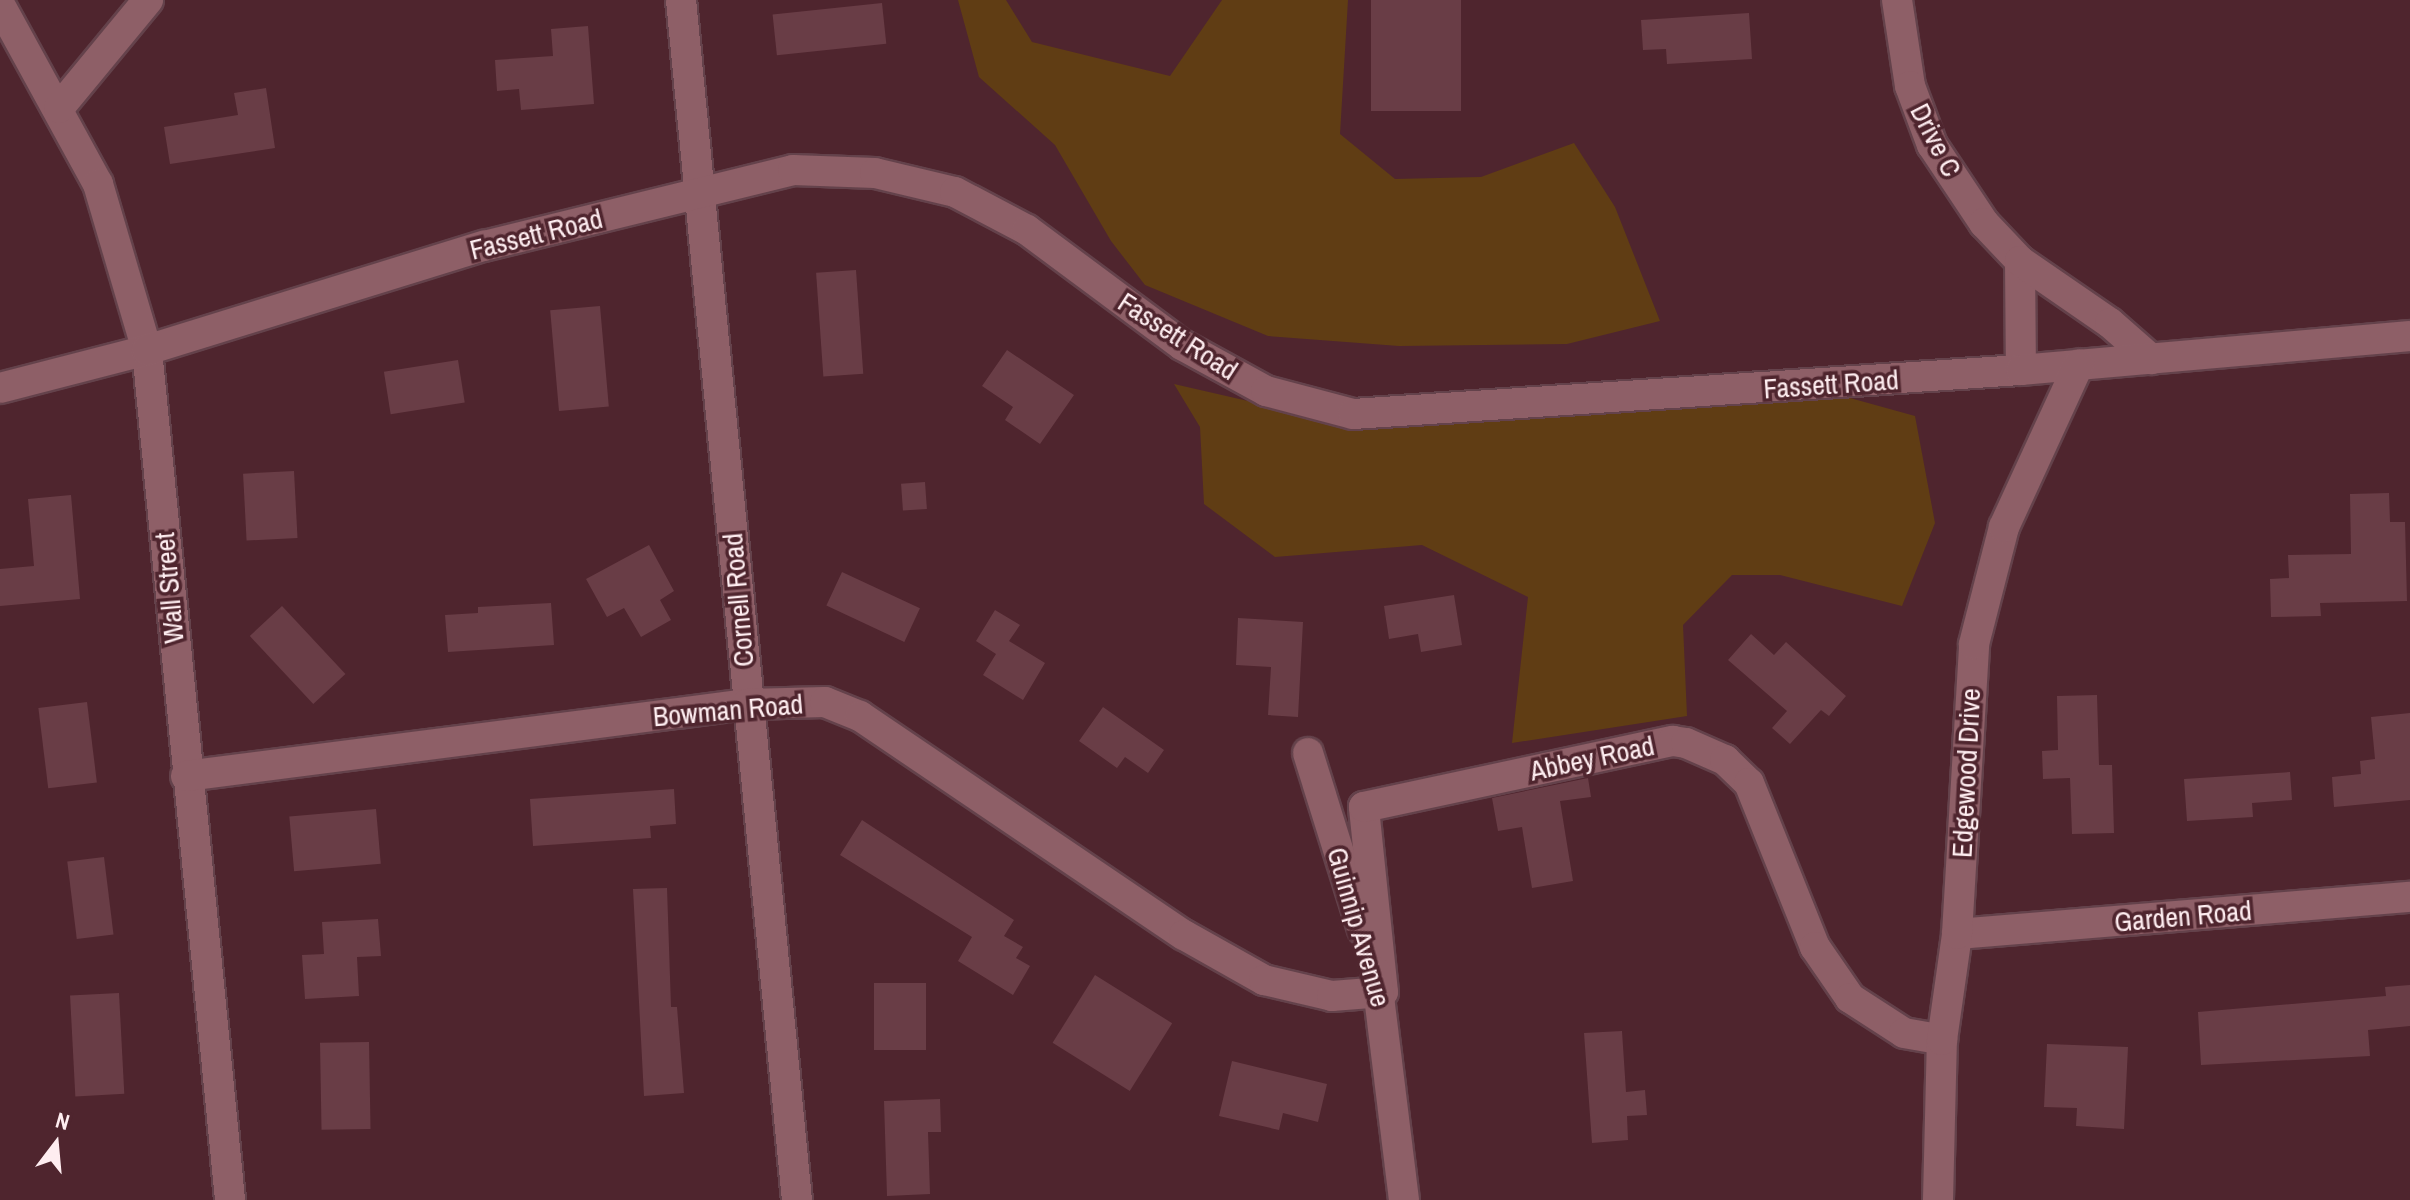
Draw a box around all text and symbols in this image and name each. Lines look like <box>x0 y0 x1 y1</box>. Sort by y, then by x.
street label: Drive C <box>1903 98 1969 182</box>
street label: Fassett Road <box>466 201 606 267</box>
street label: Fassett Road <box>1112 285 1244 387</box>
street label: Fassett Road <box>1762 363 1900 405</box>
street label: Wall Street <box>147 531 191 645</box>
street label: Cornell Road <box>715 532 761 668</box>
street label: Bowman Road <box>652 687 804 733</box>
street label: Edgewood Drive <box>1945 687 1987 859</box>
street label: Abbey Road <box>1527 728 1657 788</box>
street label: Guinnip Avenue <box>1320 843 1398 1011</box>
street label: Garden Road <box>2113 893 2253 939</box>
north arrow <box>16 1104 96 1184</box>
text: N <box>52 1105 73 1137</box>

